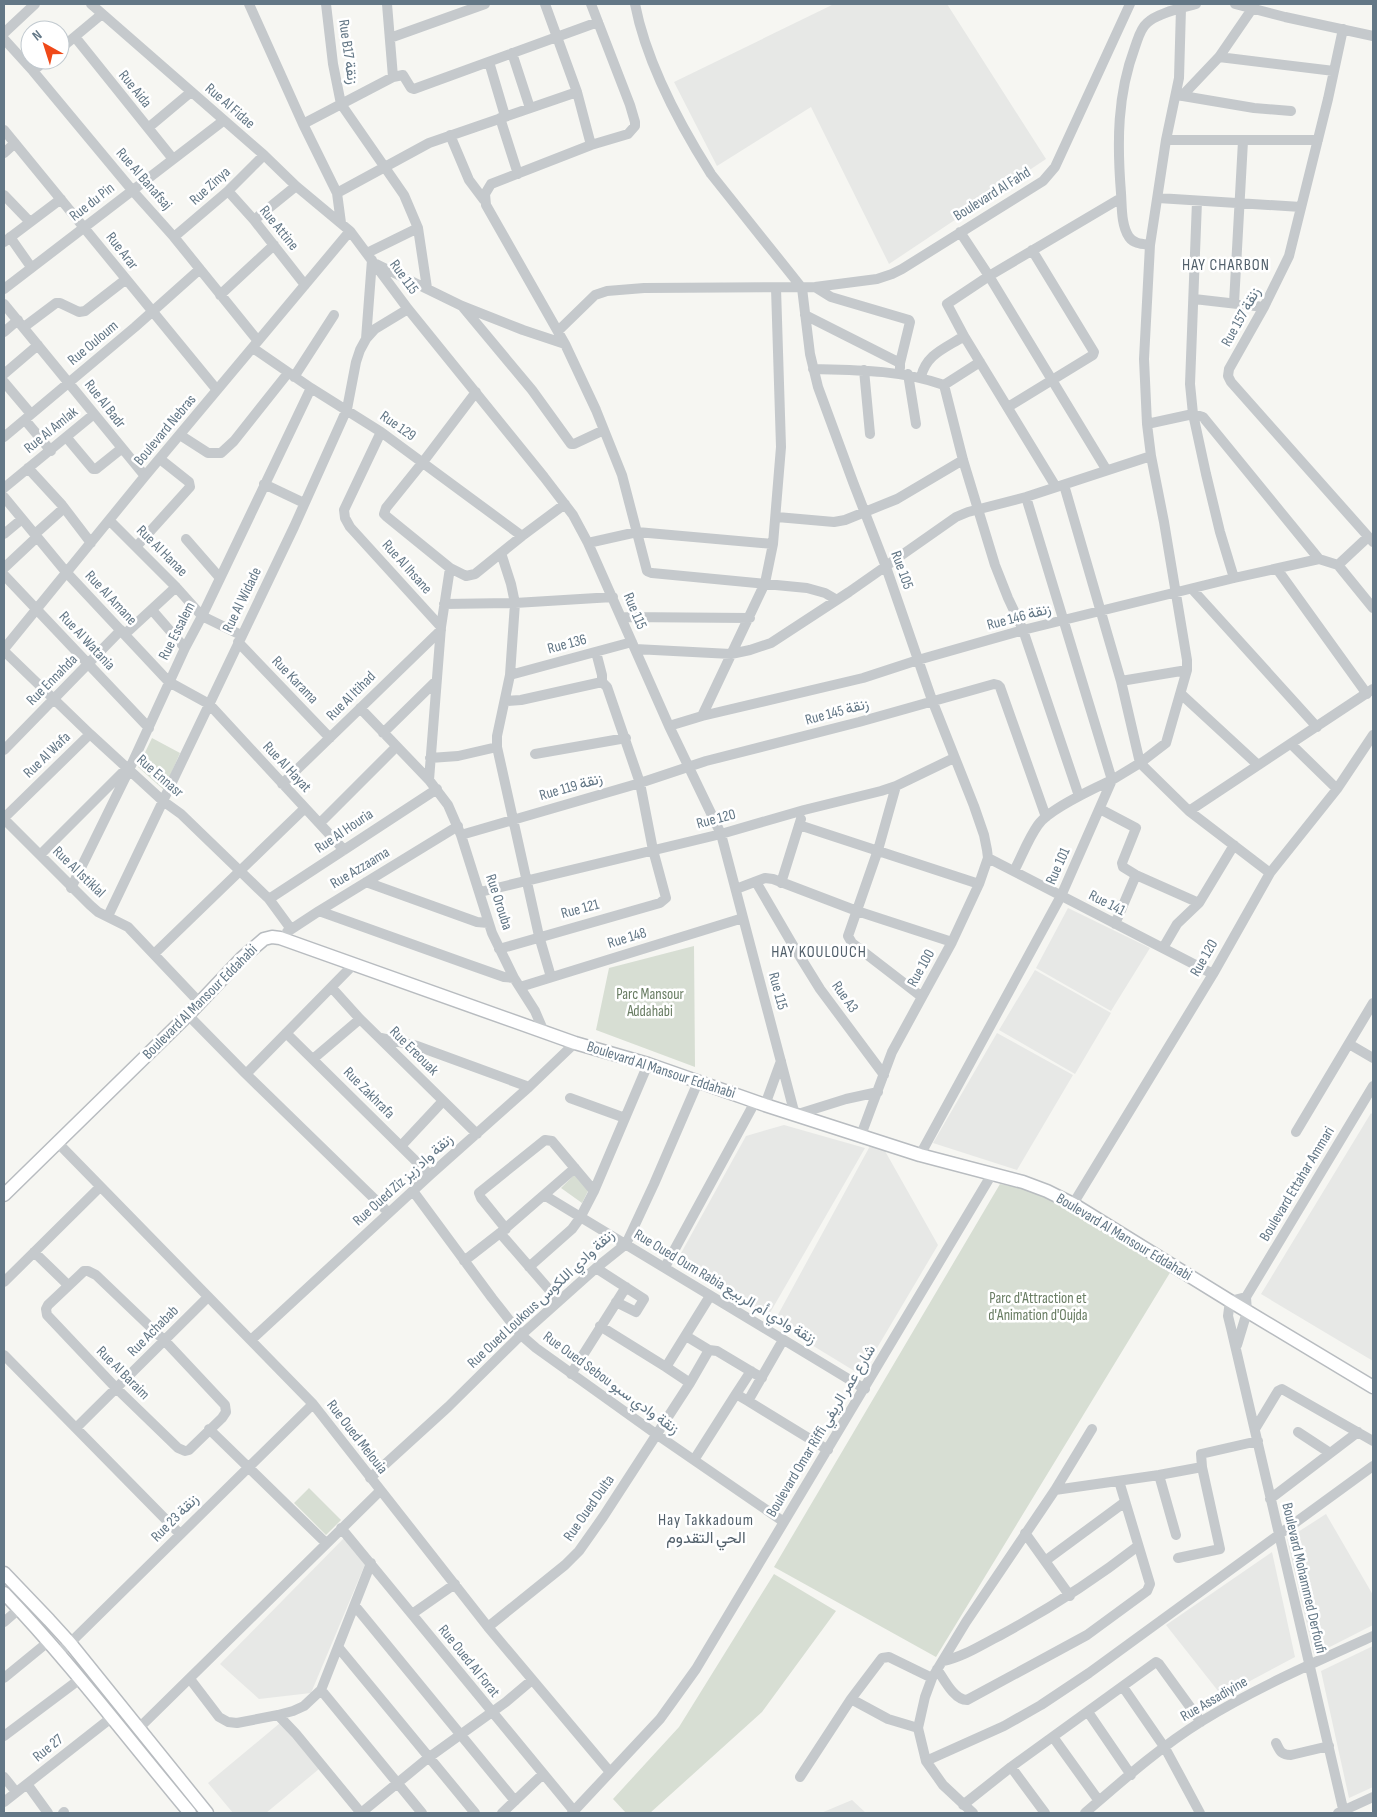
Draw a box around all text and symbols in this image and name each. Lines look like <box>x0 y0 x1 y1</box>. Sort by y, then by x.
street label: Rue B17 زنقة <box>334 18 362 86</box>
north arrow <box>20 20 70 70</box>
text: N <box>29 26 45 44</box>
street label: Rue Aida <box>114 66 156 112</box>
street label: Rue Al Fidae <box>201 79 259 133</box>
street label: Rue Al Banafsaj <box>112 144 176 214</box>
street label: Rue Zinya <box>186 163 234 209</box>
street label: Boulevard Al Fahd <box>950 163 1034 225</box>
street label: Rue du Pin <box>66 178 118 226</box>
street label: Rue Attine <box>255 202 303 254</box>
street label: Rue Arar <box>101 228 143 274</box>
street label: Rue 115 <box>385 256 423 298</box>
district label: HAY CHARBON <box>1182 256 1270 275</box>
street label: Rue 157 زنقة <box>1217 284 1265 350</box>
street label: Rue Ouloum <box>64 316 122 370</box>
street label: Rue Al Badr <box>80 376 130 433</box>
street label: Boulevard Nebras <box>130 391 200 469</box>
street label: Rue Al Amlak <box>20 402 82 458</box>
street label: Rue 129 <box>376 407 420 445</box>
street label: Rue Al Hanae <box>132 521 192 581</box>
street label: Rue Al Ihsane <box>378 536 436 598</box>
street label: Rue 105 <box>886 548 918 592</box>
street label: Rue Al Widade <box>218 564 266 636</box>
street label: Rue Al Amane <box>81 567 141 629</box>
street label: Rue 115 <box>619 590 651 632</box>
street label: Rue Essalem <box>154 599 200 663</box>
street label: Rue 146 زنقة <box>985 599 1053 635</box>
street label: Rue Al Watania <box>55 608 119 675</box>
street label: Rue 136 <box>545 630 589 658</box>
street label: Rue Ennahda <box>22 650 82 710</box>
street label: Rue Karama <box>268 652 323 708</box>
street label: Rue Al Itihad <box>322 667 380 725</box>
street label: Rue 145 زنقة <box>803 694 871 730</box>
street label: Rue Al Wafa <box>19 728 75 782</box>
street label: Rue Al Hayat <box>259 738 316 797</box>
street label: Rue Ennasr <box>133 750 188 802</box>
street label: Rue 119 زنقة <box>537 769 605 805</box>
street label: Rue Al Houria <box>311 804 377 857</box>
street label: Rue 120 <box>694 805 738 833</box>
street label: Rue Al Istiklal <box>49 842 109 902</box>
street label: Rue Azzaama <box>327 843 393 893</box>
street label: Rue 101 <box>1041 844 1075 888</box>
street label: Rue Orouba <box>481 872 517 933</box>
street label: Rue 141 <box>1086 886 1129 921</box>
street label: Rue 121 <box>559 895 602 923</box>
street label: Rue 148 <box>605 923 649 953</box>
street label: Rue 120 <box>1186 936 1222 980</box>
street label: Boulevard Al Mansour Eddahabi <box>138 940 262 1064</box>
district label: HAY KOULOUCH <box>771 943 867 962</box>
street label: Rue 100 <box>903 946 939 990</box>
street label: Rue 115 <box>764 970 792 1012</box>
street label: Rue A3 <box>827 977 863 1017</box>
park label: Parc Mansour Addahabi <box>616 985 685 1021</box>
street label: Rue Ereouak <box>385 1022 443 1080</box>
street label: Boulevard Al Mansour Eddahabi <box>584 1037 738 1103</box>
street label: Rue Zakhrafa <box>339 1063 399 1123</box>
street label: Boulevard Ettahar Ammari <box>1255 1123 1339 1245</box>
street label: Rue Oued Ziz زنقة واد زيز <box>349 1130 457 1230</box>
street label: Boulevard Al Mansour Eddahabi <box>1053 1189 1195 1285</box>
street label: Rue Oued Oum Rabia زنقة وادي أم الربيع <box>629 1225 820 1352</box>
street label: Rue Oued Loukous زنقة وادي اللكوس <box>463 1226 621 1374</box>
park label: Parc d'Attraction et d'Animation d'Oujda <box>988 1289 1088 1325</box>
street label: Rue Achabab <box>123 1301 183 1361</box>
street label: Rue Oued Sebou زنقة وادي سبو <box>538 1327 683 1441</box>
street label: Boulevard Omar Riffi شارع عمر الريفي <box>762 1341 883 1522</box>
street label: Rue Al Baraim <box>92 1342 154 1404</box>
street label: Rue Oued Melouia <box>322 1396 392 1478</box>
street label: Rue Oued Dulta <box>559 1471 619 1545</box>
street label: Rue 23 زنقة <box>147 1490 203 1546</box>
street label: Boulevard Mohammed Derfoufi <box>1277 1501 1331 1655</box>
district label: Hay Takkadoum الحي التقدوم <box>658 1511 754 1551</box>
street label: Rue Oued Al Forat <box>434 1621 504 1701</box>
street label: Rue Assadiyine <box>1177 1672 1251 1726</box>
street label: Rue 27 <box>29 1730 67 1766</box>

